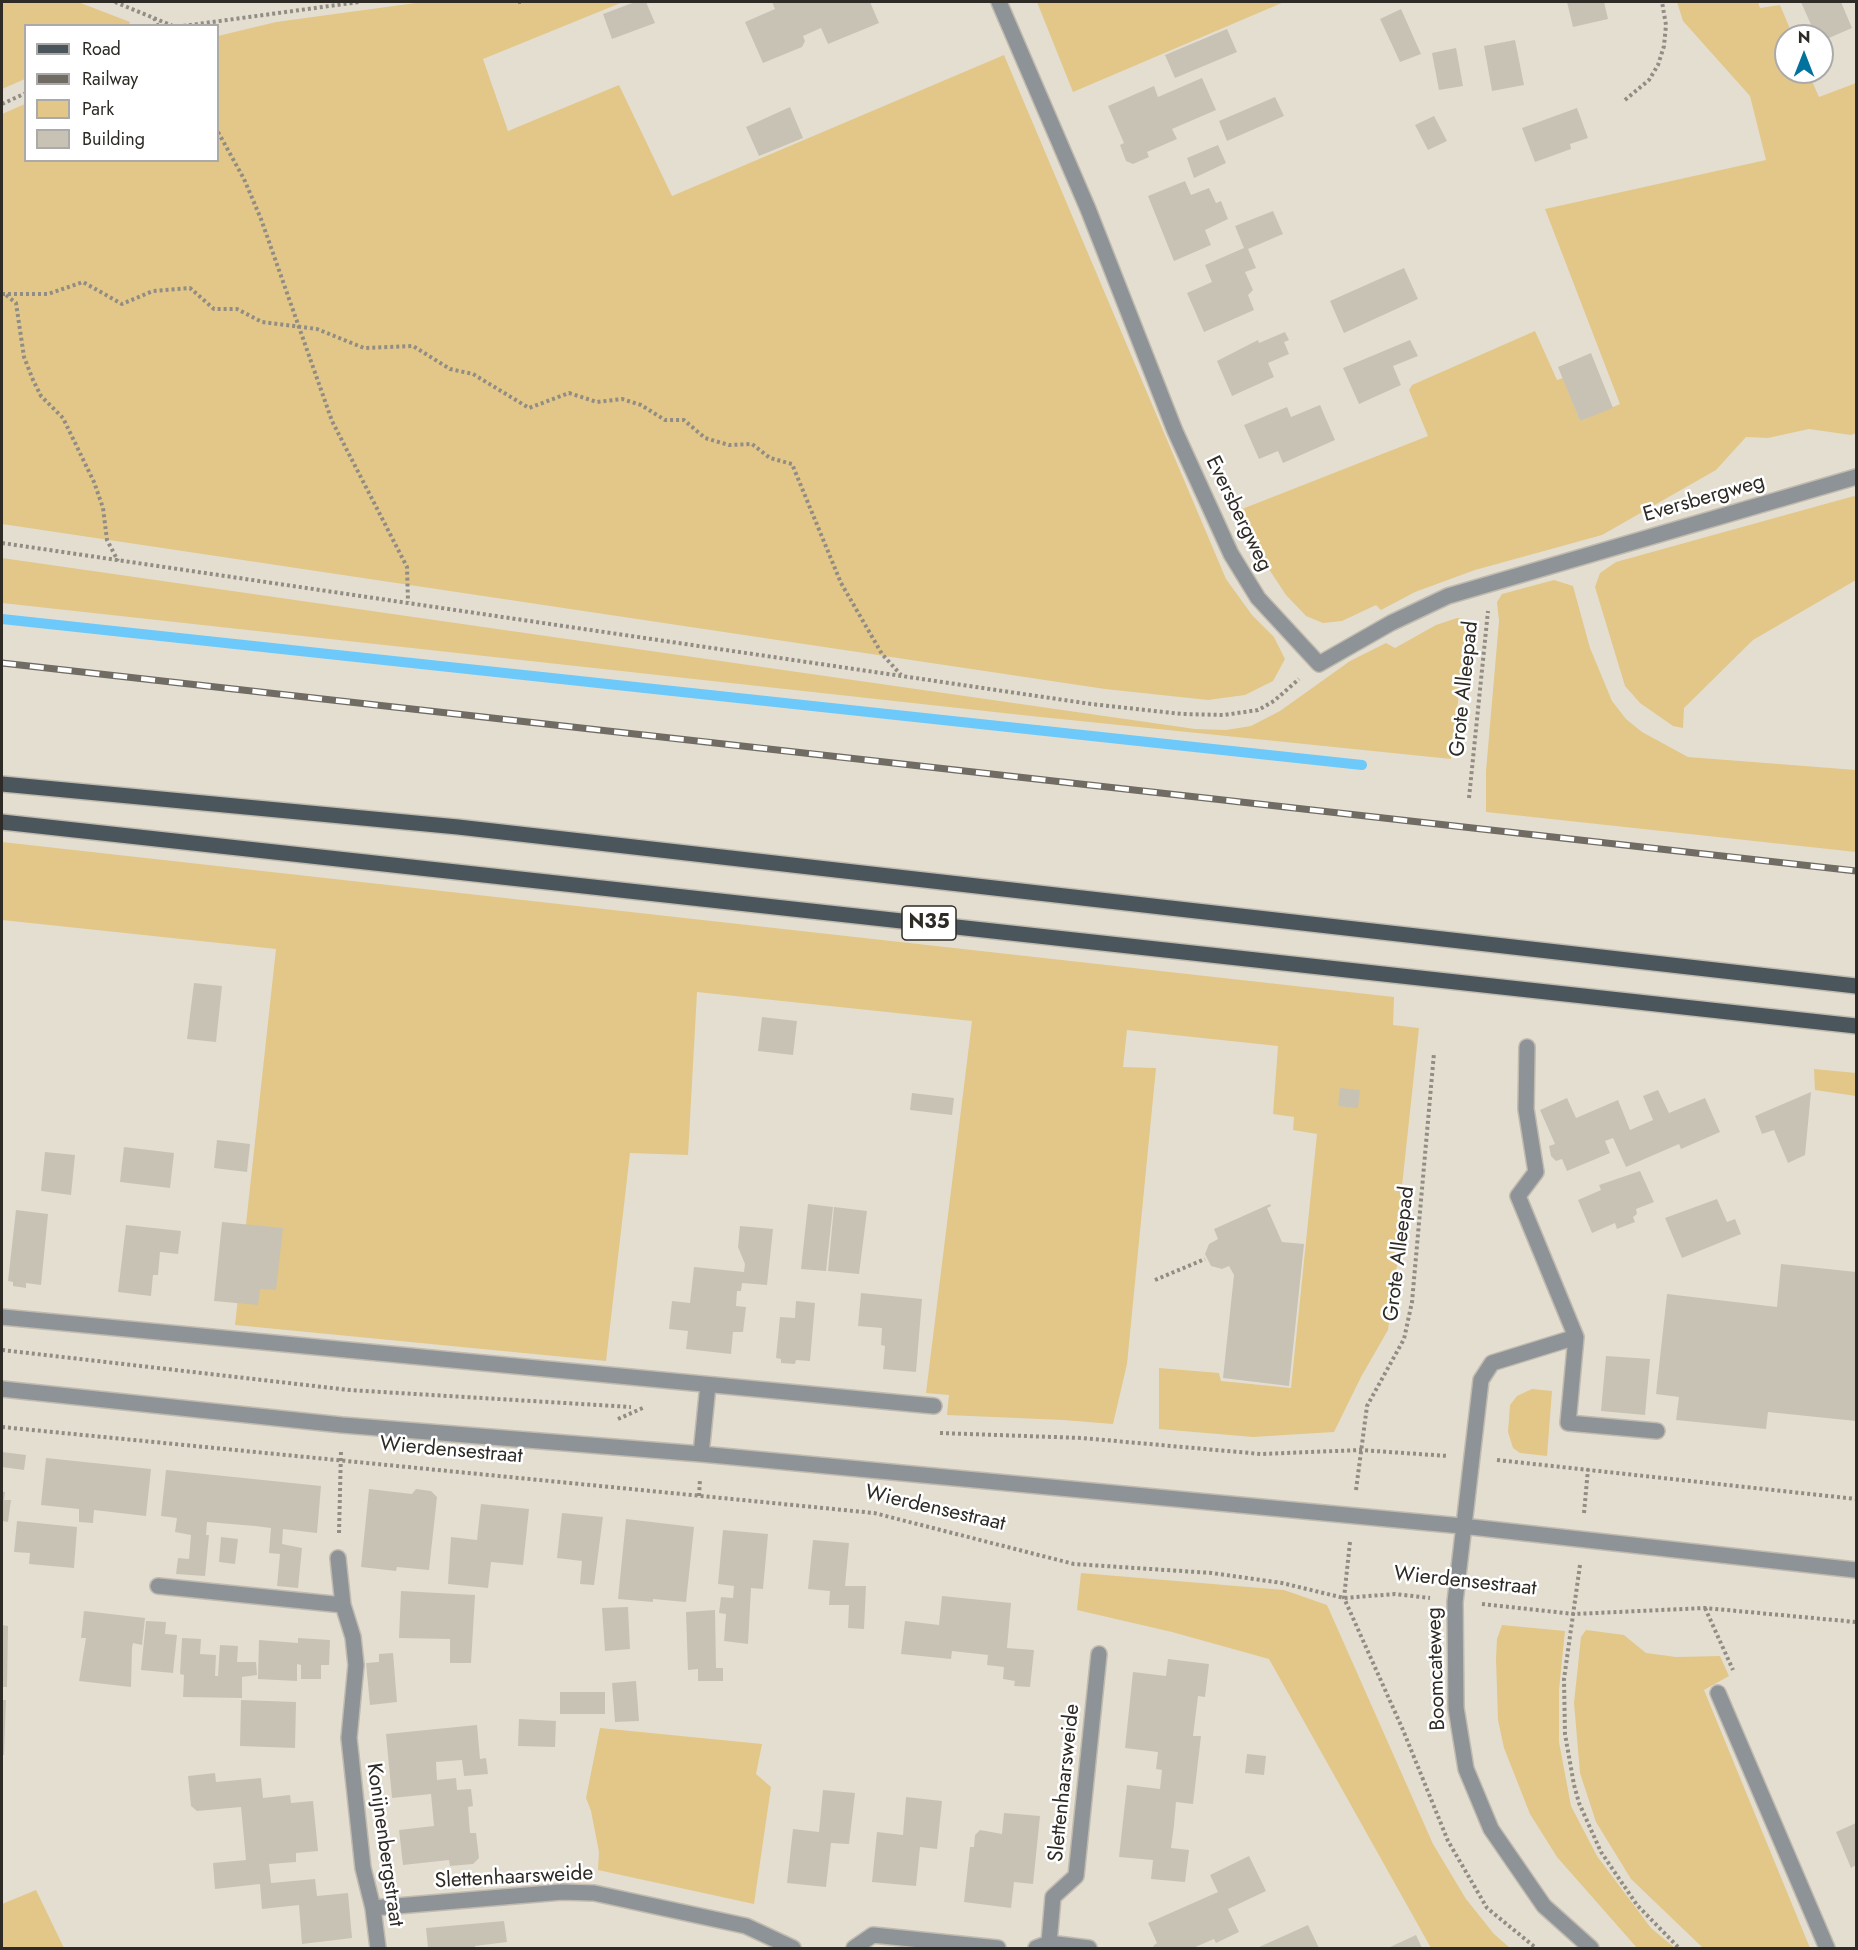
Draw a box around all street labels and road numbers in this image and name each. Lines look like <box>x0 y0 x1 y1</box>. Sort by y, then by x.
street label: Eversbergweg <box>1199 452 1277 576</box>
street label: Eversbergweg <box>1640 470 1768 528</box>
street label: Grote Alleepad <box>1445 620 1485 758</box>
road number: N35 <box>902 906 956 940</box>
street label: Grote Alleepad <box>1379 1185 1421 1323</box>
street label: Wierdensestraat <box>379 1432 523 1470</box>
street label: Wierdensestraat <box>862 1481 1008 1537</box>
street label: Wierdensestraat <box>1392 1562 1538 1602</box>
street label: Boomcateweg <box>1422 1607 1452 1731</box>
street label: Slettenhaarsweide <box>1044 1703 1086 1863</box>
street label: Konijnenbergstraat <box>360 1762 408 1928</box>
street label: Slettenhaarsweide <box>434 1861 594 1895</box>

